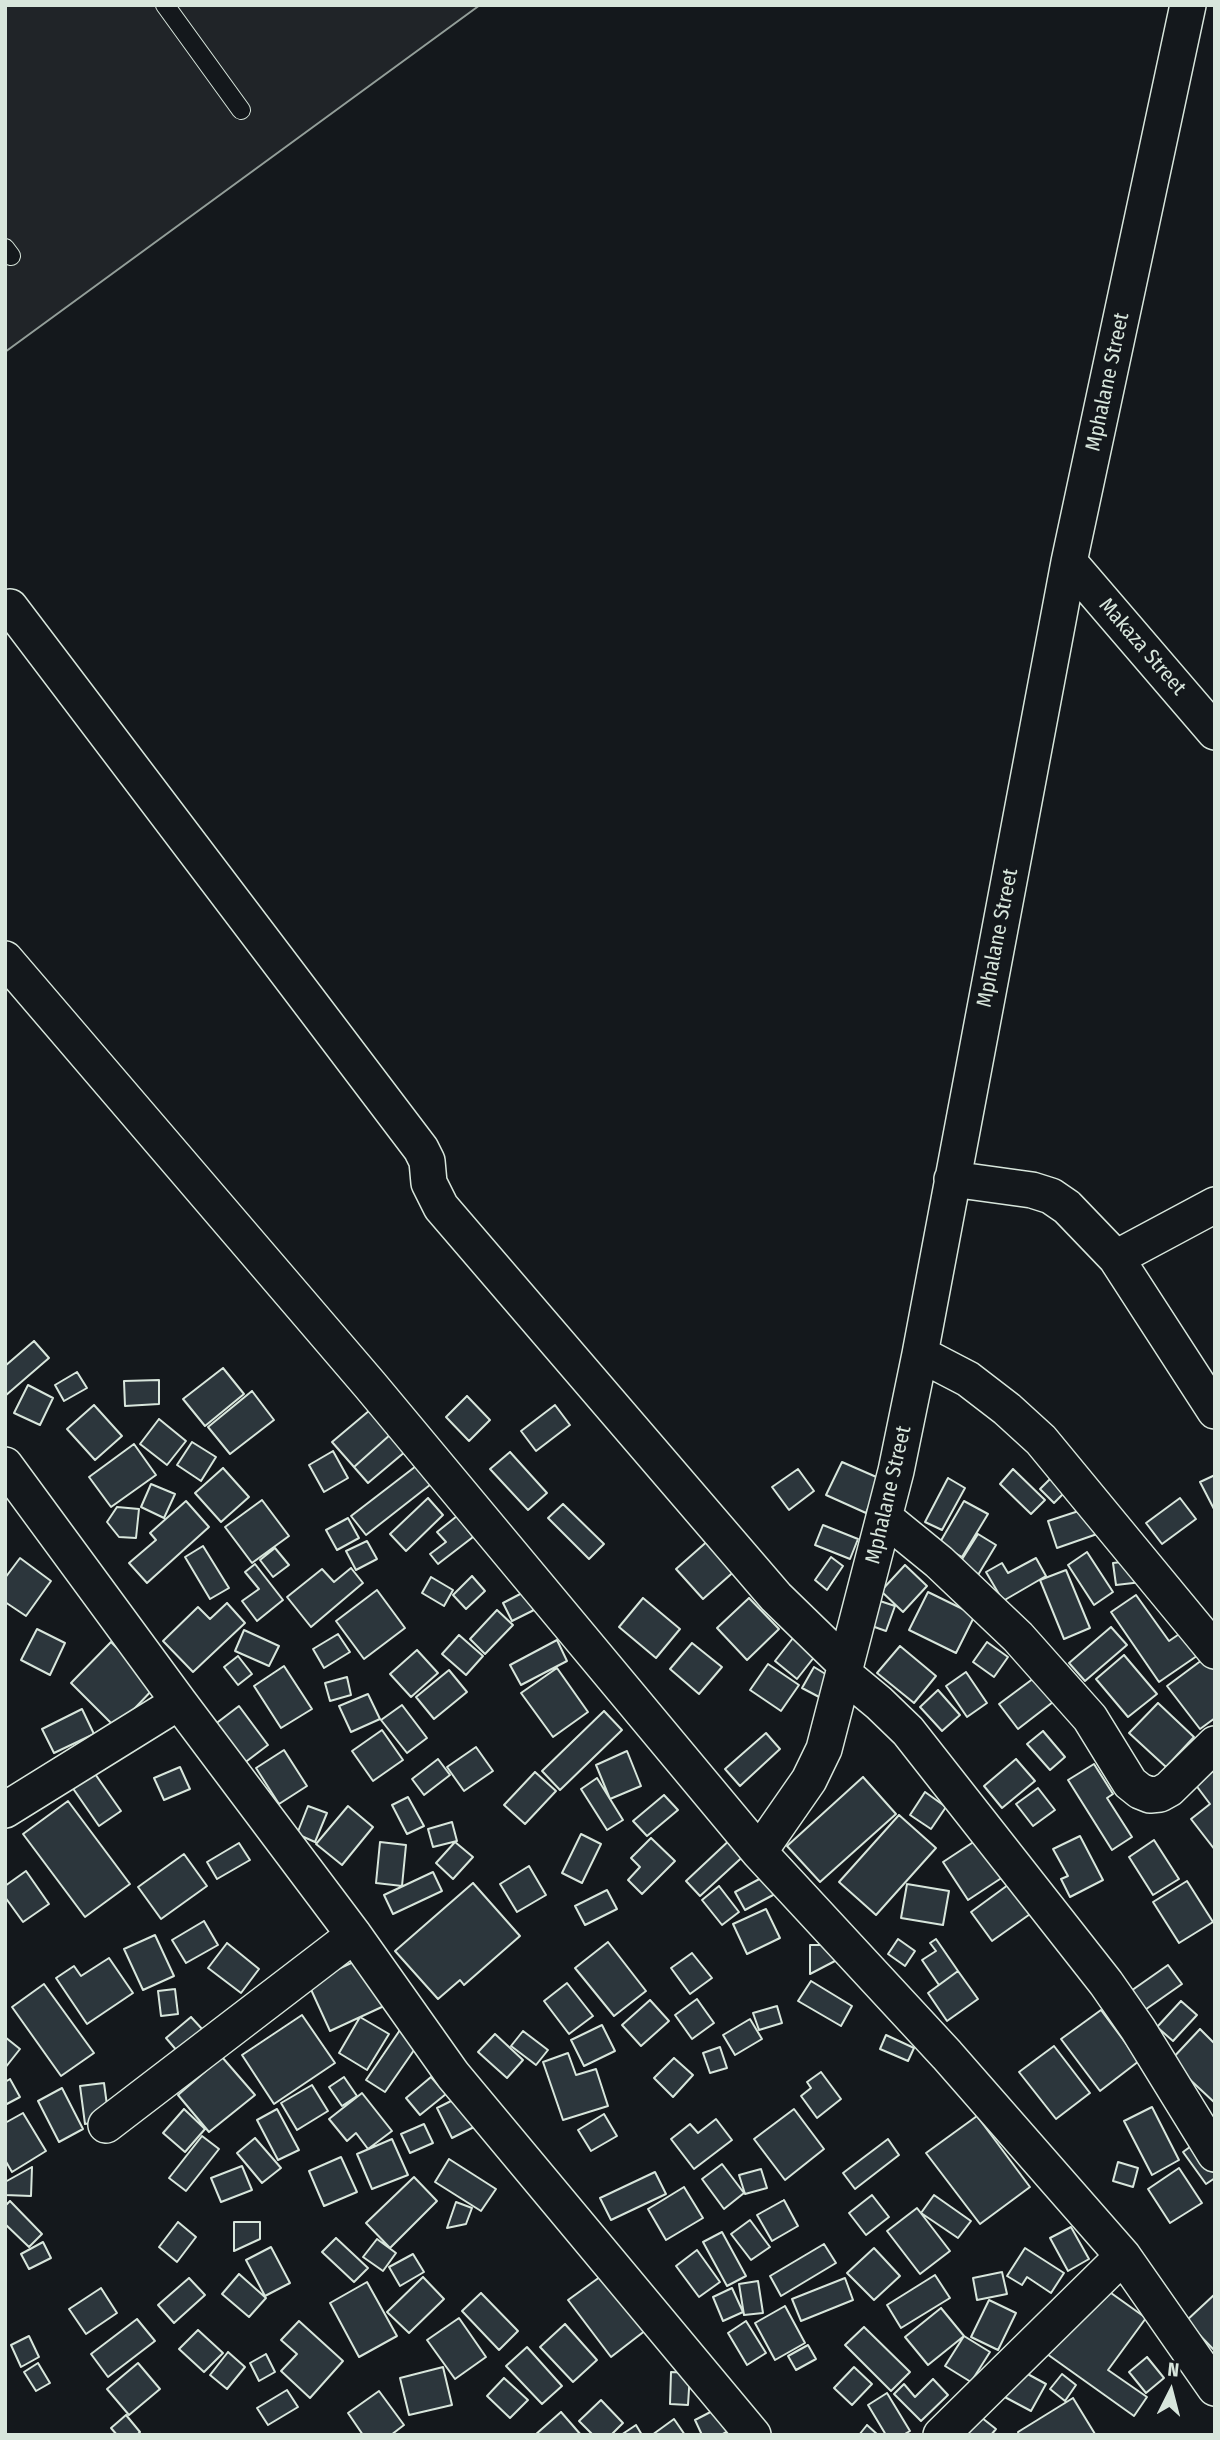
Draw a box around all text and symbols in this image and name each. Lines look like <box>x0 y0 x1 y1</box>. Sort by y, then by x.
street label: Mphalane Street <box>1081 310 1135 454</box>
street label: Makaza Street <box>1093 593 1191 701</box>
street label: Mphalane Street <box>972 866 1024 1010</box>
street label: Mphalane Street <box>861 1423 917 1567</box>
north arrow <box>1136 2356 1206 2426</box>
text: N <box>1166 2358 1180 2382</box>

